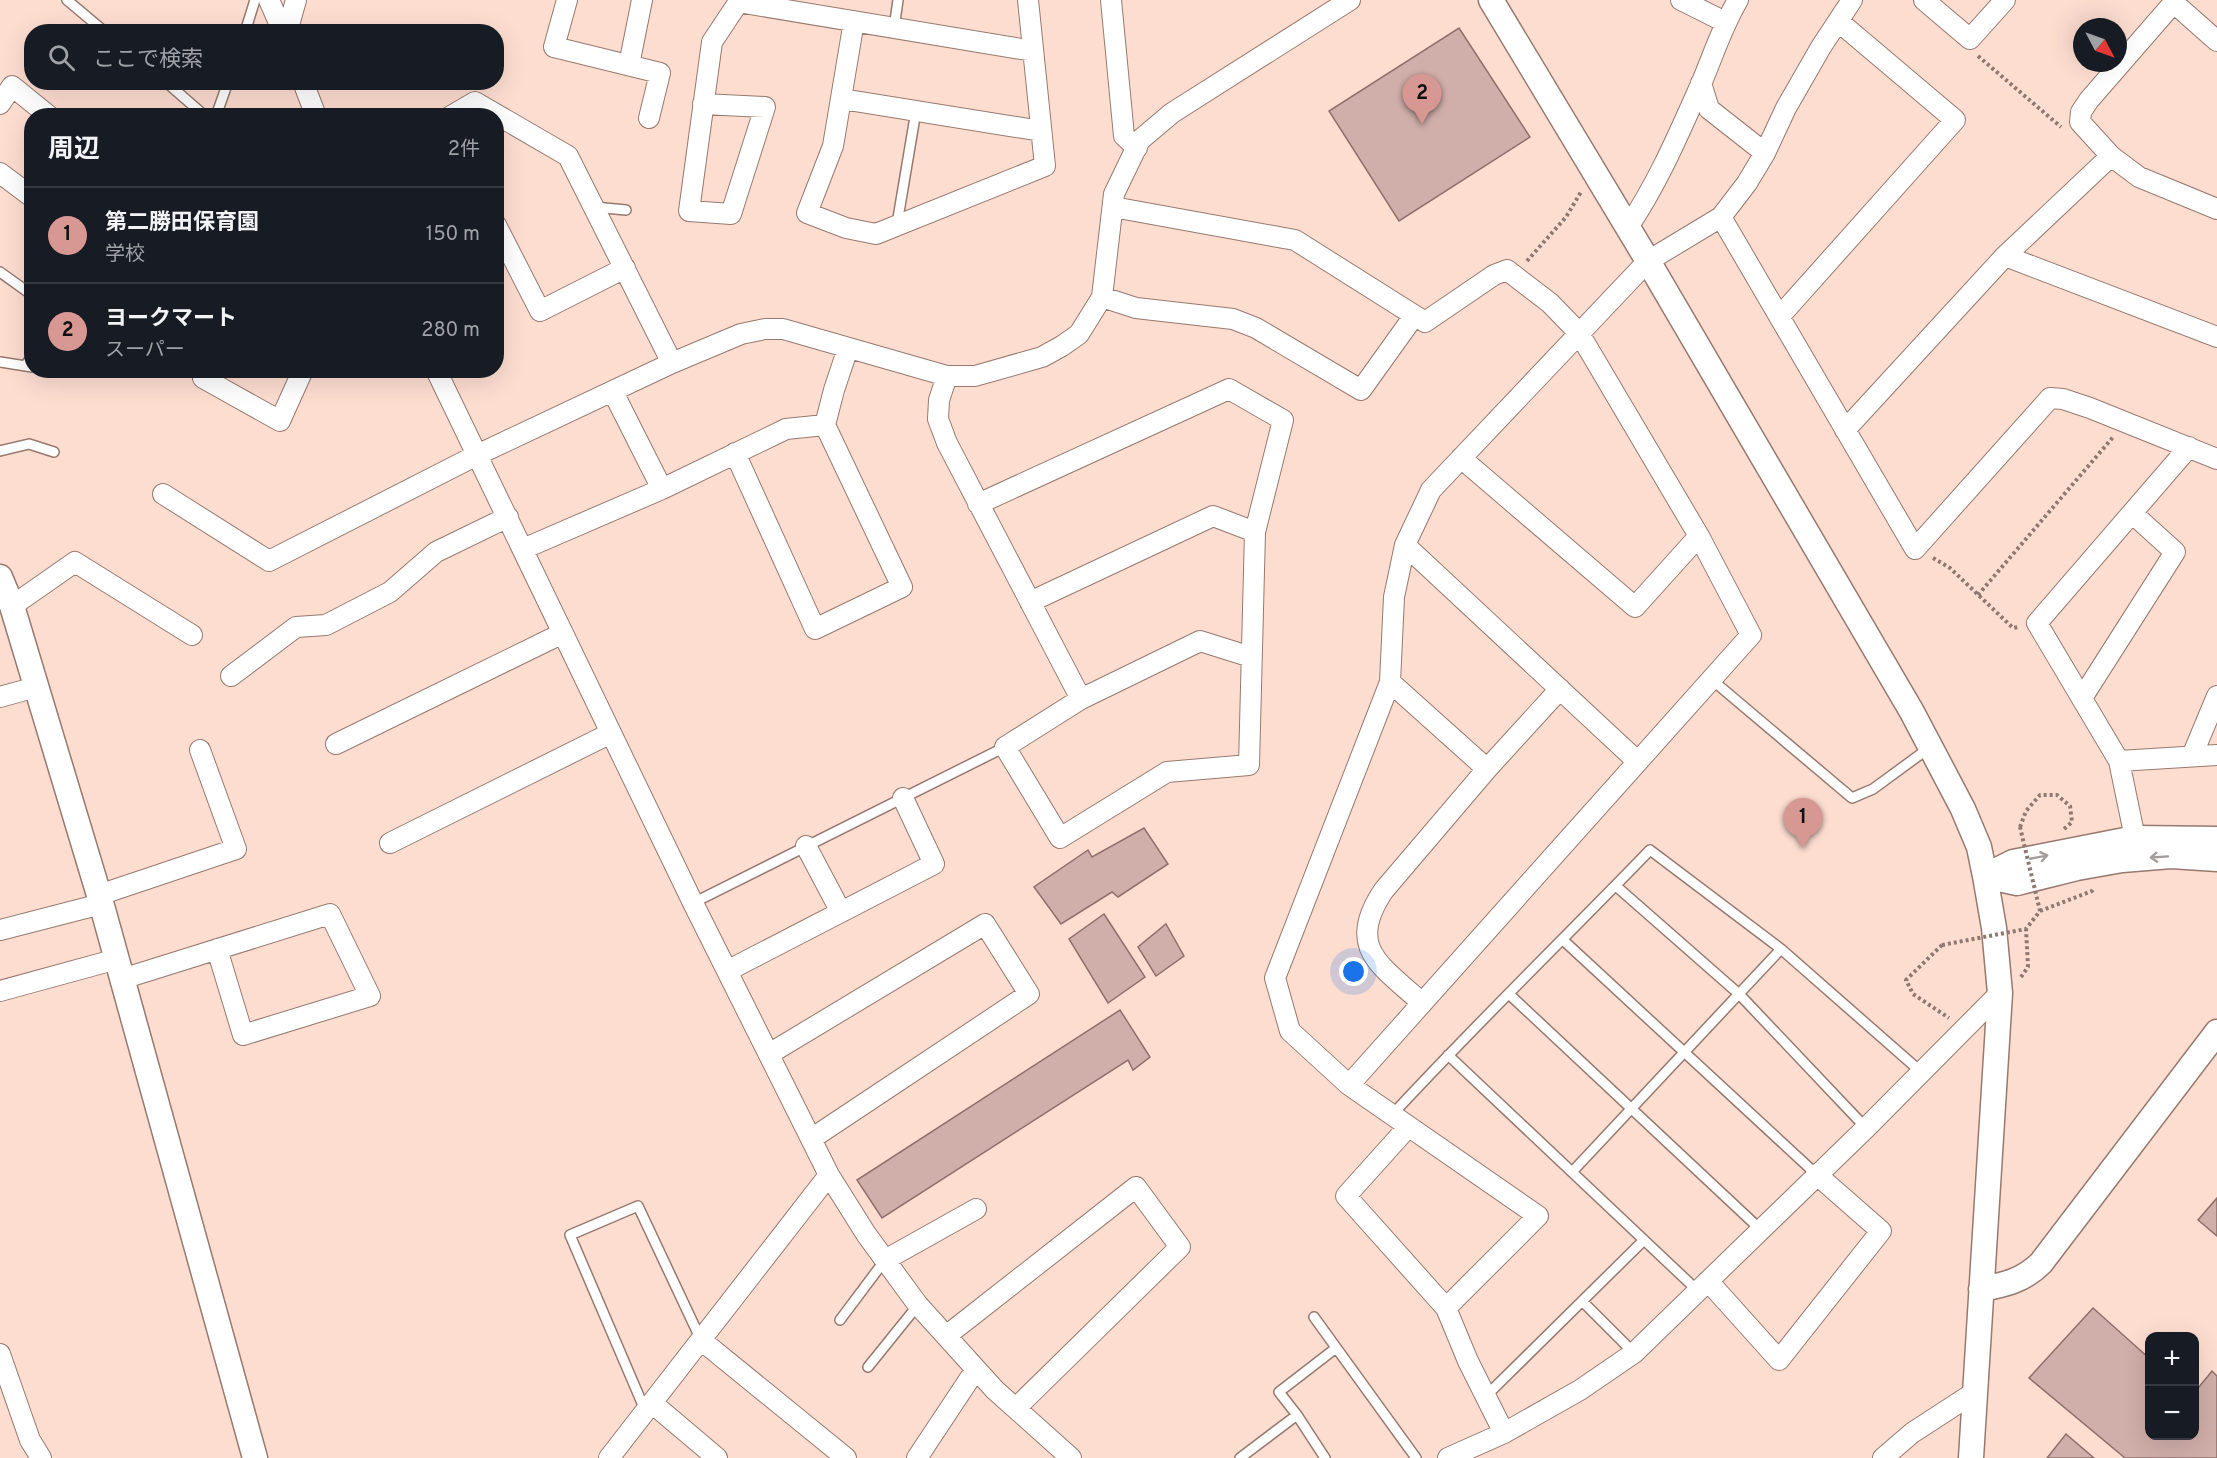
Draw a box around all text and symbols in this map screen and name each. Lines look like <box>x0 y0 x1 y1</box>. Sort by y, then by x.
north arrow <box>2073 18 2127 72</box>
search box <box>24 24 504 90</box>
icon: search <box>45 41 78 74</box>
text: ここで検索 <box>93 47 203 74</box>
pin: 2 <box>1402 74 1442 124</box>
text: 周辺 <box>48 134 100 167</box>
text: 2件 <box>448 137 480 163</box>
text: 第二勝田保育園 <box>105 210 259 237</box>
text: 1 <box>64 222 72 248</box>
text: 150 m <box>426 222 480 248</box>
text: 学校 <box>105 242 145 268</box>
text: ヨークマート <box>105 306 237 333</box>
text: 2 <box>61 318 74 344</box>
text: 280 m <box>421 318 480 344</box>
text: スーパー <box>105 338 185 364</box>
pin: 1 <box>1784 798 1822 848</box>
one-way arrow <box>2030 850 2049 862</box>
one-way arrow <box>2149 852 2169 863</box>
your location <box>1339 957 1368 986</box>
map controls <box>2145 1332 2199 1440</box>
button: + <box>2145 1332 2199 1386</box>
button: − <box>2145 1386 2199 1440</box>

